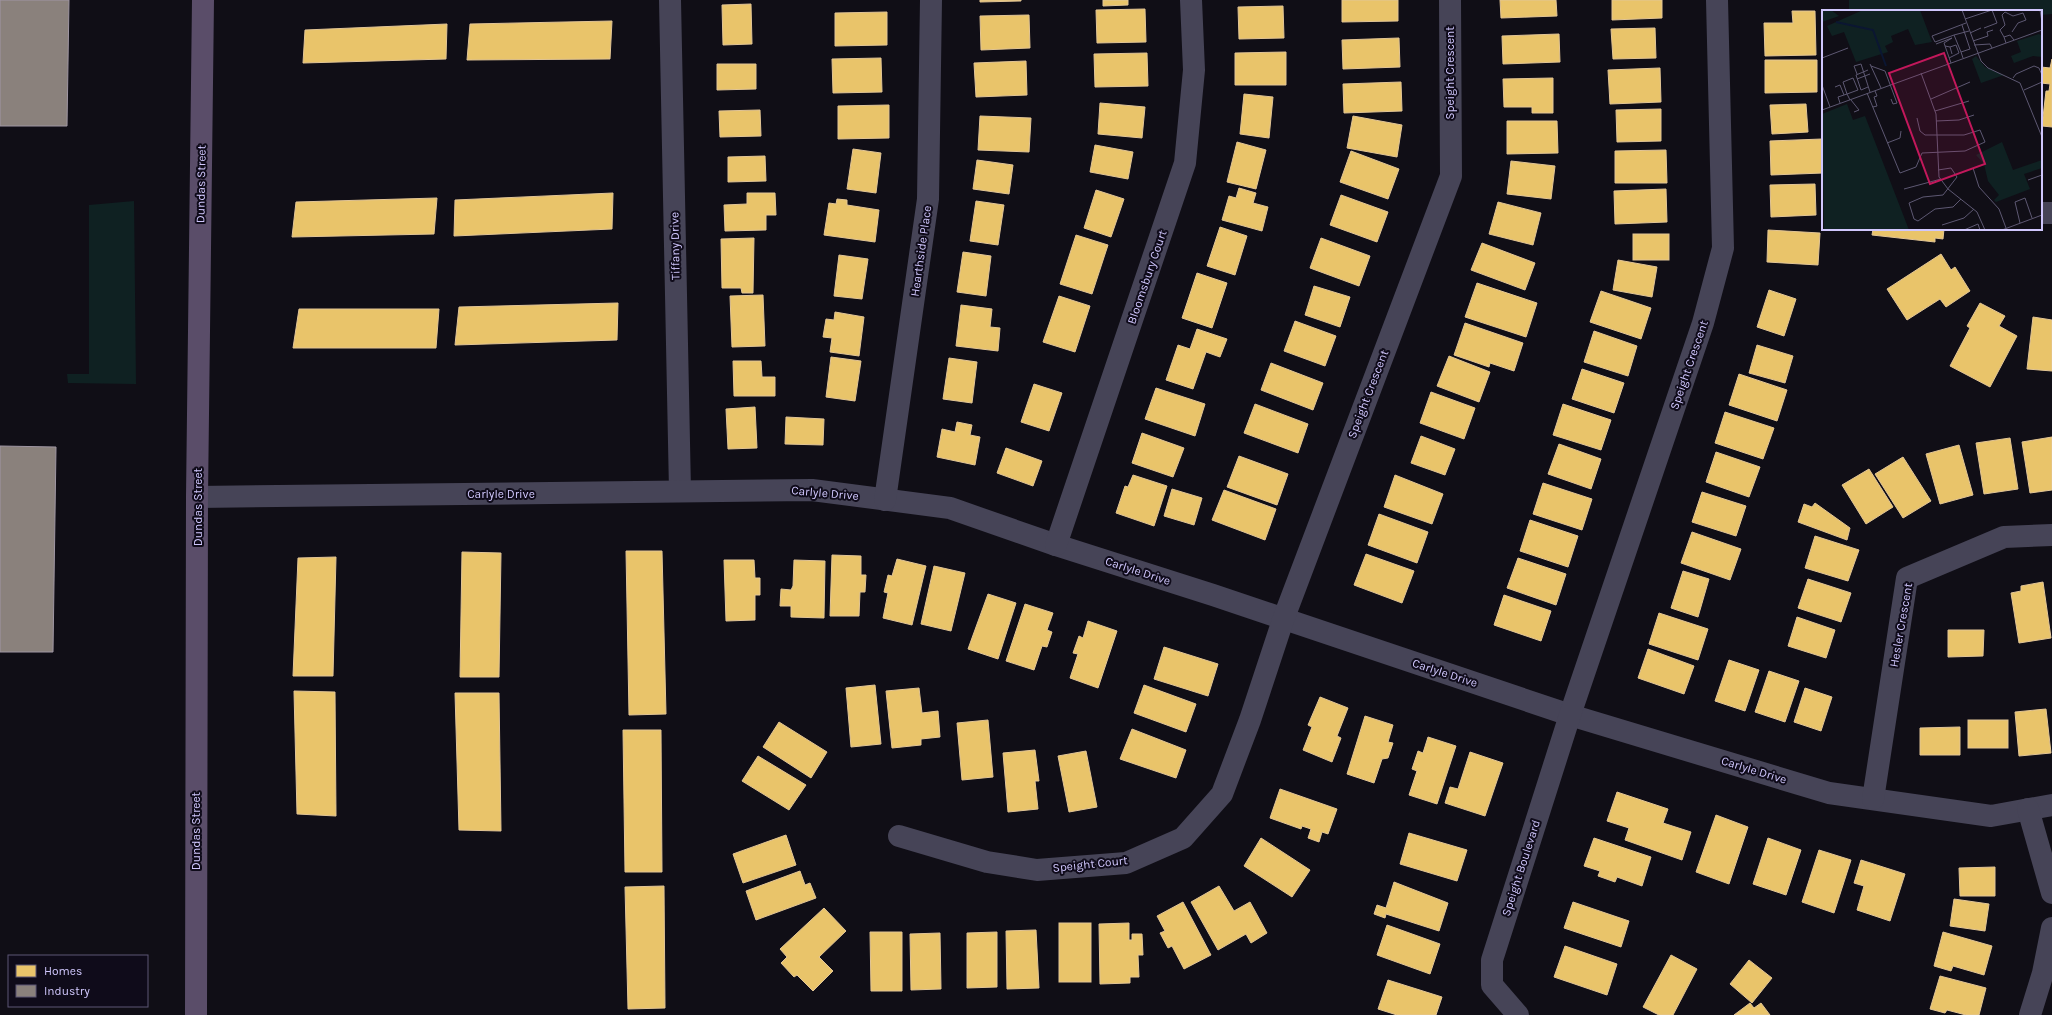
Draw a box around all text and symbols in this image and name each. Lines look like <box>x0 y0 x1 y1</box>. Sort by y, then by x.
inset map <box>1822 10 2042 230</box>
street label: Speight Crescent <box>1443 26 1457 120</box>
street label: Dundas Street <box>193 144 209 223</box>
street label: Hearthside Place <box>908 205 934 297</box>
street label: Tiffany Drive <box>667 212 683 280</box>
street label: Bloomsbury Court <box>1124 228 1170 326</box>
street label: Speight Crescent <box>1667 318 1711 412</box>
street label: Speight Crescent <box>1345 347 1391 440</box>
street label: Dundas Street <box>191 467 205 546</box>
street label: Carlyle Drive <box>791 483 859 503</box>
street label: Carlyle Drive <box>467 487 535 501</box>
street label: Carlyle Drive <box>1104 554 1172 588</box>
street label: Hesler Crescent <box>1887 581 1915 668</box>
street label: Carlyle Drive <box>1411 656 1479 690</box>
street label: Carlyle Drive <box>1720 753 1788 787</box>
street label: Dundas Street <box>189 791 203 870</box>
street label: Speight Boulevard <box>1499 818 1543 918</box>
street label: Speight Court <box>1052 853 1129 875</box>
legend <box>8 955 148 1007</box>
text: Homes <box>44 964 82 978</box>
text: Industry <box>44 984 90 998</box>

